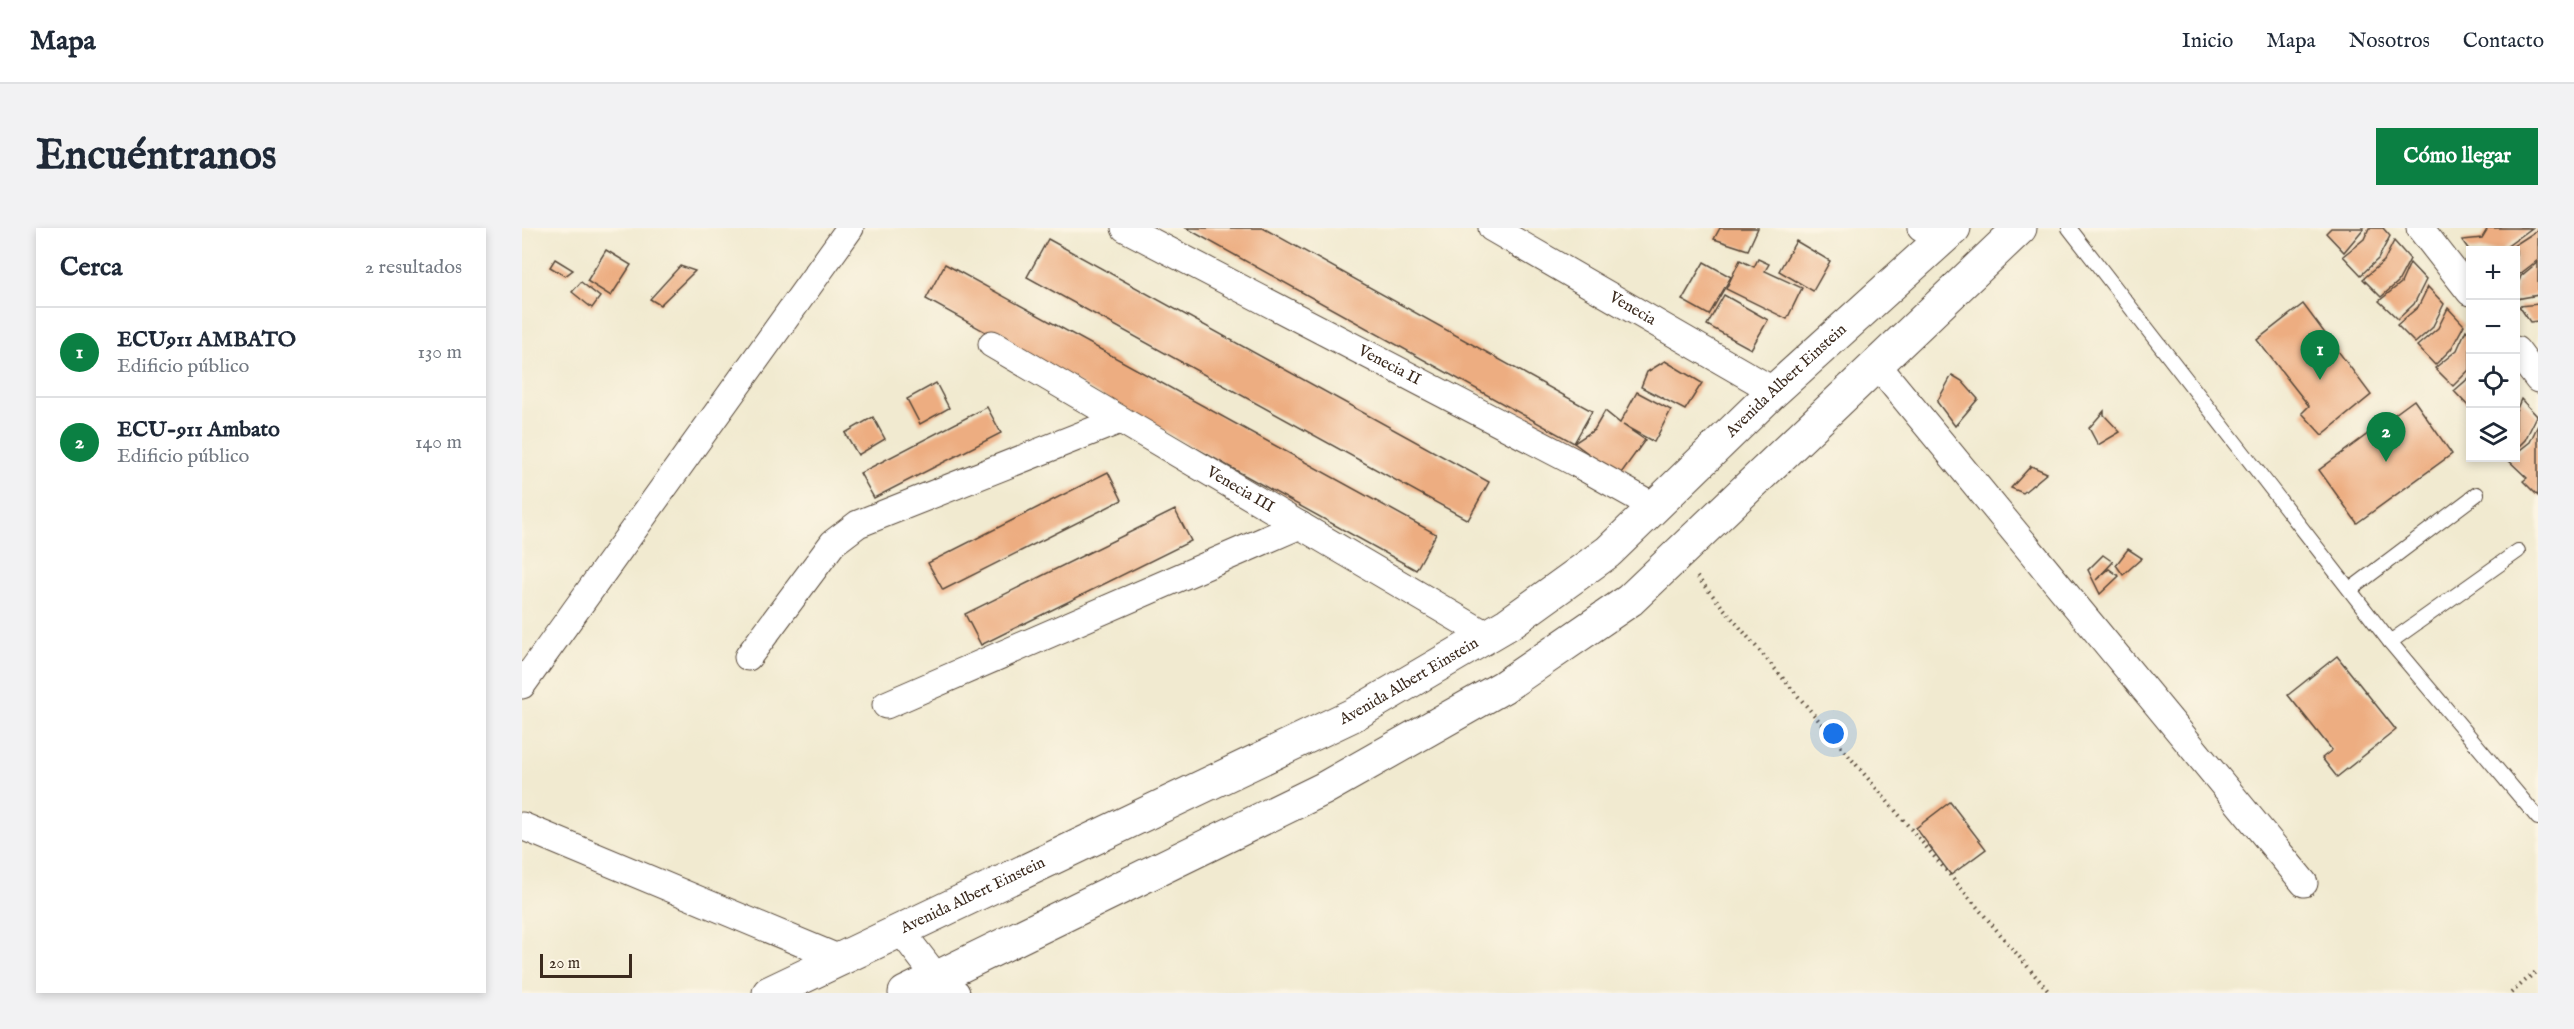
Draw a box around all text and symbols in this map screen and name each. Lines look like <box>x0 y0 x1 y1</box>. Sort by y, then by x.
text: Mapa <box>30 24 96 59</box>
text: Inicio <box>2182 28 2233 55</box>
text: Mapa <box>2266 28 2316 55</box>
text: Nosotros <box>2349 28 2430 55</box>
text: Contacto <box>2463 28 2544 55</box>
button: Cómo llegar <box>2376 128 2538 185</box>
text: Encuéntranos <box>36 130 277 183</box>
map controls <box>2466 246 2520 462</box>
button: + <box>2466 246 2520 300</box>
text: Cerca <box>60 251 122 284</box>
text: 2 resultados <box>365 255 462 280</box>
street label: Venecia <box>1604 287 1659 331</box>
button: − <box>2466 300 2520 354</box>
street label: Avenida Albert Einstein <box>1721 320 1851 443</box>
text: ECU911 AMBATO <box>117 326 296 354</box>
pin: 1 <box>2300 330 2340 380</box>
text: 1 <box>76 340 83 365</box>
text: 130 m <box>417 340 462 365</box>
street label: Venecia II <box>1354 341 1424 390</box>
text: Edificio público <box>117 354 249 379</box>
button: locate <box>2466 354 2520 408</box>
button: layers <box>2466 408 2520 462</box>
pin: 2 <box>2366 412 2406 462</box>
text: ECU-911 Ambato <box>117 416 280 444</box>
text: 2 <box>75 430 84 455</box>
text: 140 m <box>415 430 462 455</box>
text: Edificio público <box>117 444 249 469</box>
street label: Venecia III <box>1202 462 1278 518</box>
street label: Avenida Albert Einstein <box>1335 633 1483 730</box>
your location <box>1819 719 1848 748</box>
street label: Avenida Albert Einstein <box>897 853 1049 939</box>
scale bar <box>540 951 632 978</box>
text: 20 m <box>549 954 580 974</box>

